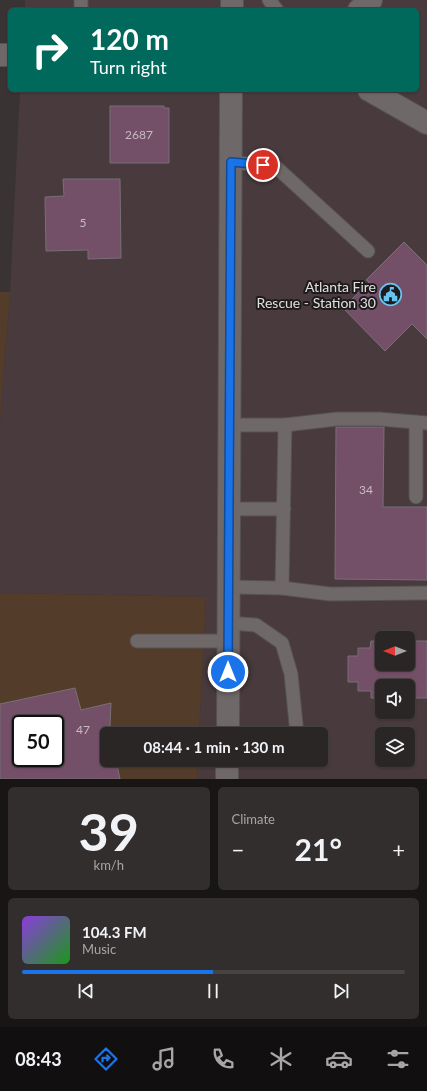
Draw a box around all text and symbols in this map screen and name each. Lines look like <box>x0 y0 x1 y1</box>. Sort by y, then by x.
text: 120 m <box>90 22 169 56</box>
icon: right <box>24 24 76 76</box>
text: Turn right <box>90 56 167 78</box>
house number: 2687 <box>125 127 153 142</box>
pin <box>246 148 280 182</box>
icon: arrive <box>252 154 274 176</box>
house number: 5 <box>80 215 87 230</box>
place label: Atlanta Fire Rescue - Station 30 <box>257 278 376 311</box>
public building icon: Atlanta Fire Rescue - Station 30 <box>378 282 404 308</box>
house number: 34 <box>359 482 373 497</box>
north arrow <box>375 631 415 671</box>
map controls <box>375 631 415 767</box>
position arrow <box>207 651 249 693</box>
button: sound <box>375 679 415 719</box>
speed limit sign: 50 <box>12 715 64 767</box>
house number: 47 <box>76 722 90 737</box>
button: layers <box>375 727 415 767</box>
text: 08:44 · 1 min · 130 m <box>144 738 284 756</box>
text: 39 <box>79 800 139 862</box>
text: Climate <box>232 811 275 827</box>
text: 21° <box>295 831 342 867</box>
text: − <box>232 836 244 863</box>
text: + <box>392 836 405 863</box>
text: km/h <box>94 857 124 873</box>
text: 104.3 FM <box>82 923 147 941</box>
text: Music <box>82 941 116 957</box>
icon: previous <box>75 980 97 1002</box>
icon: pause <box>202 980 224 1002</box>
icon: next <box>330 980 352 1002</box>
icon: directions <box>92 1045 120 1073</box>
icon: music <box>150 1045 178 1073</box>
icon: phone <box>209 1045 237 1073</box>
icon: climate <box>267 1045 295 1073</box>
icon: car <box>325 1045 353 1073</box>
icon: filters <box>384 1045 412 1073</box>
text: 08:43 <box>15 1048 62 1070</box>

